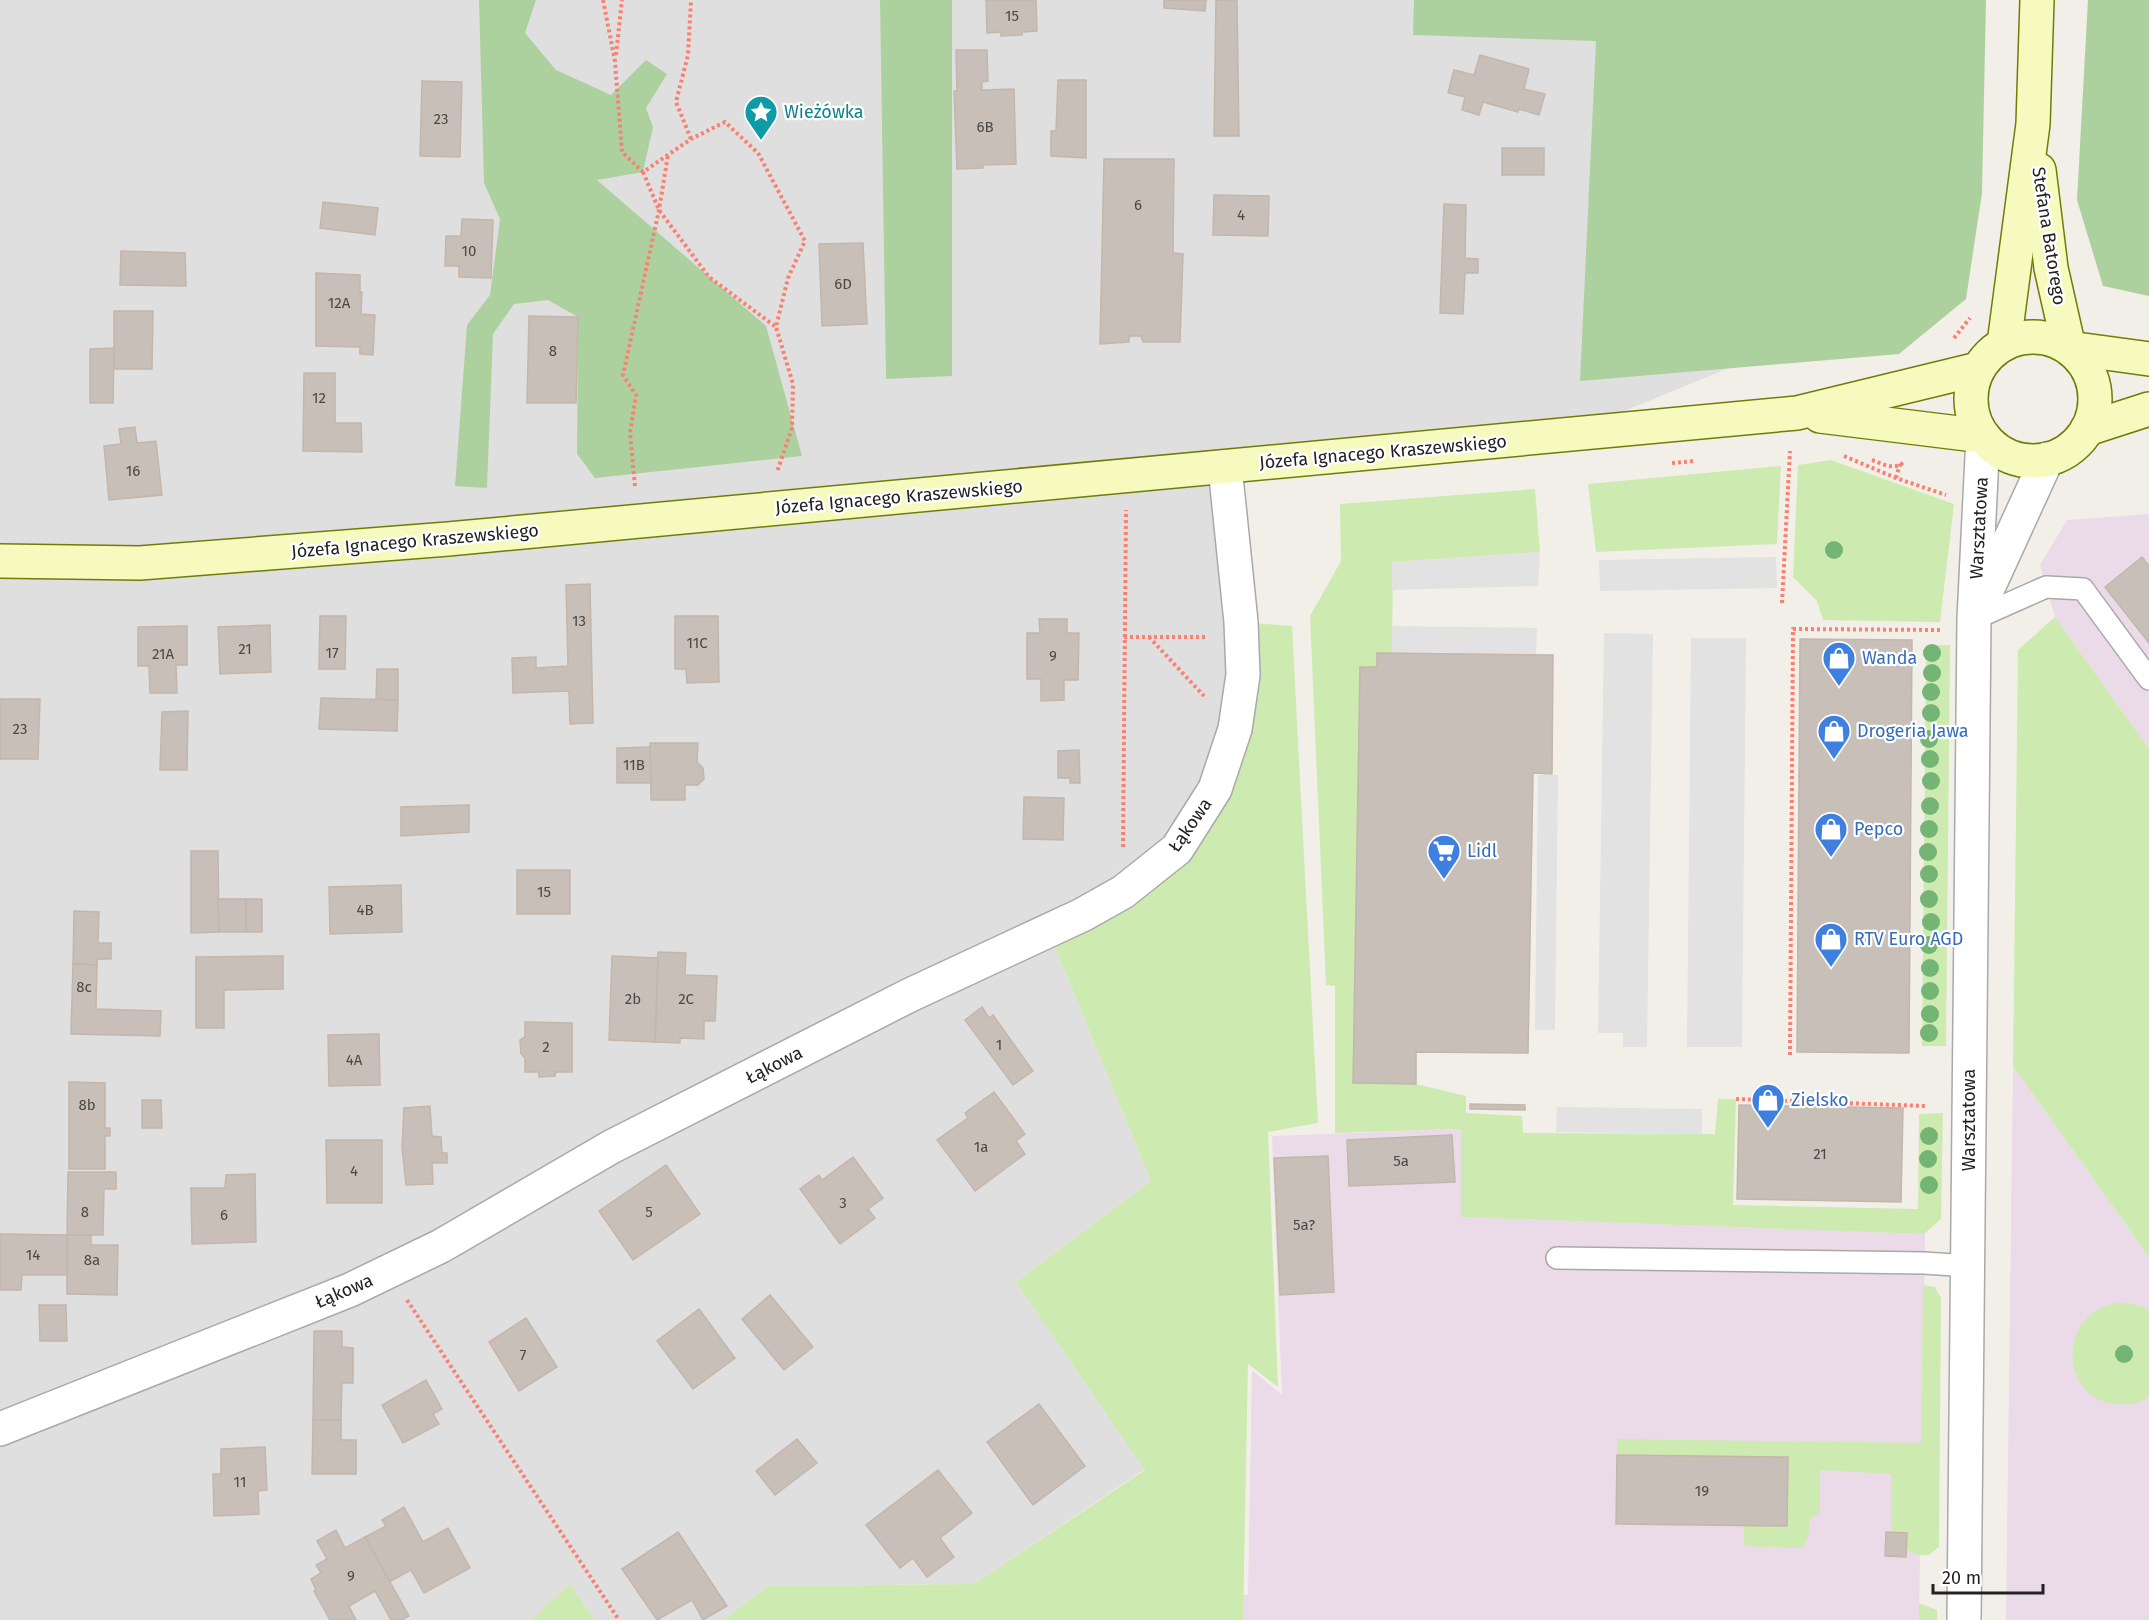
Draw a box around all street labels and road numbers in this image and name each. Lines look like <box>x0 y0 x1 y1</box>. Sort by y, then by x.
street label: Stefana Batorego <box>2027 165 2071 307</box>
street label: Józefa Ignacego Kraszewskiego <box>1258 430 1508 474</box>
street label: Józefa Ignacego Kraszewskiego <box>774 475 1024 519</box>
street label: Warsztatowa <box>1965 476 1993 580</box>
street label: Józefa Ignacego Kraszewskiego <box>290 519 540 563</box>
street label: Łąkowa <box>1164 794 1216 856</box>
street label: Łąkowa <box>742 1041 806 1089</box>
street label: Warsztatowa <box>1958 1069 1980 1171</box>
street label: Łąkowa <box>312 1269 376 1313</box>

